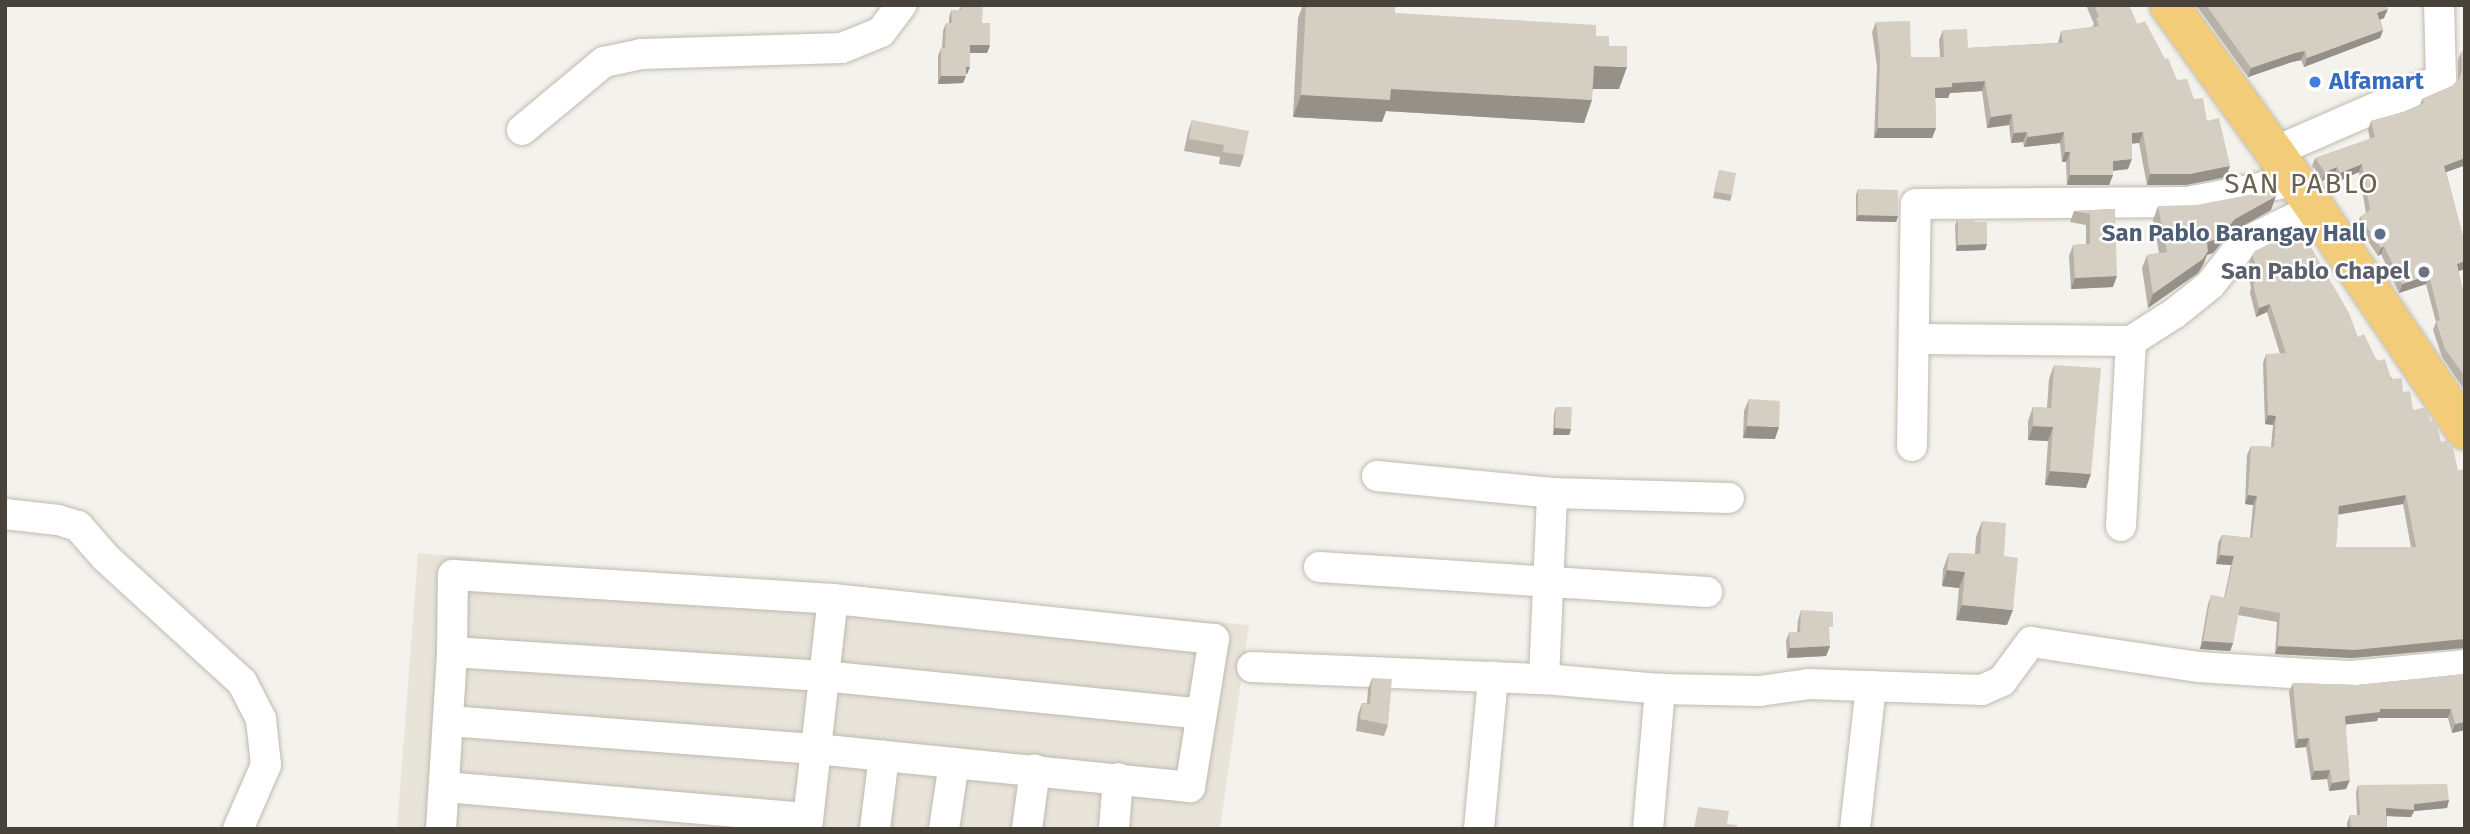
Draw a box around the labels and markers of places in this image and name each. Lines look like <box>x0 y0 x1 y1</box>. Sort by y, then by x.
place label: Alfamart <box>2329 68 2424 96</box>
marker: Alfamart <box>2307 74 2323 90</box>
place label: San Pablo Barangay Hall <box>2102 220 2366 248</box>
marker: San Pablo Barangay Hall <box>2372 226 2388 242</box>
place label: San Pablo Chapel <box>2221 258 2410 286</box>
marker: San Pablo Chapel <box>2416 264 2432 280</box>

